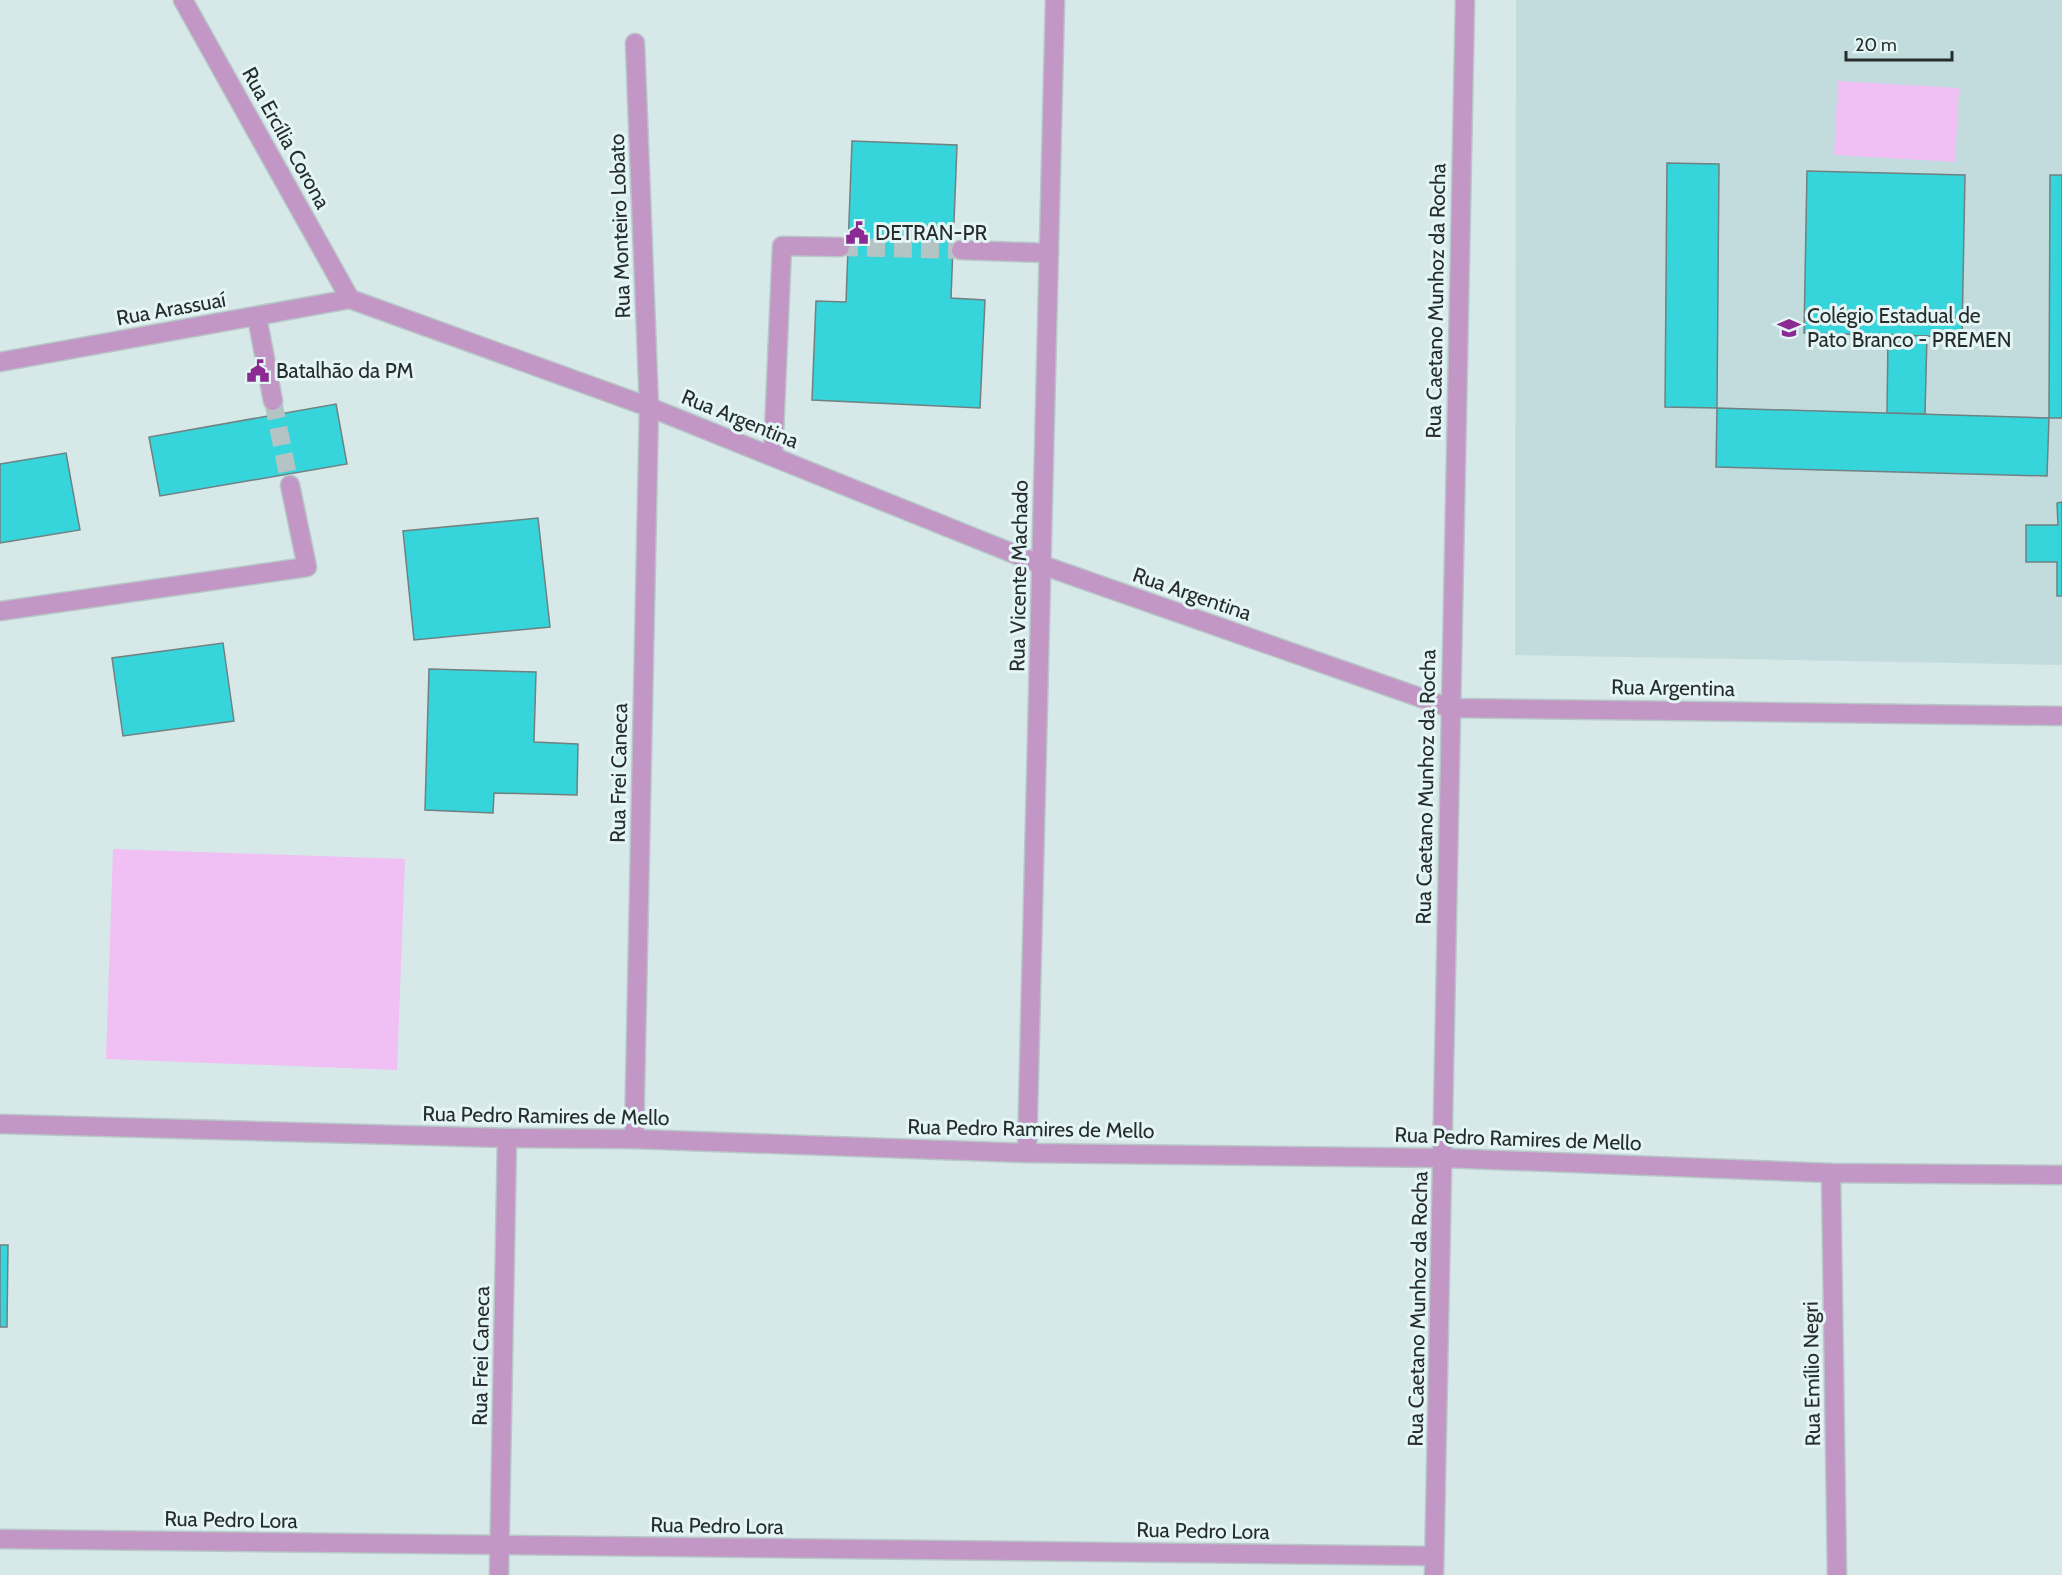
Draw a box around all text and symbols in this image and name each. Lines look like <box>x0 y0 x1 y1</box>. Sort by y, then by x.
scale bar <box>1846 24 1952 62</box>
text: 20 m <box>1855 34 1897 56</box>
street label: Rua Ercília Corona <box>237 63 336 213</box>
street label: Rua Monteiro Lobato <box>604 133 635 319</box>
street label: Rua Caetano Munhoz da Rocha <box>1421 163 1450 439</box>
public building icon: DETRAN-PR <box>844 220 870 246</box>
place label: DETRAN-PR <box>875 220 987 245</box>
street label: Rua Arassuaí <box>114 286 228 330</box>
place label: Colégio Estadual de Pato Branco - PREMEN <box>1807 303 2012 352</box>
school or university icon: Colégio Estadual de Pato Branco - PREMEN <box>1776 315 1802 341</box>
public building icon: Batalhão da PM <box>245 358 271 384</box>
place label: Batalhão da PM <box>276 358 414 383</box>
street label: Rua Argentina <box>678 384 802 453</box>
street label: Rua Vicente Machado <box>1004 480 1033 672</box>
street label: Rua Argentina <box>1130 562 1255 625</box>
street label: Rua Caetano Munhoz da Rocha <box>1411 649 1440 925</box>
street label: Rua Argentina <box>1611 674 1735 701</box>
street label: Rua Frei Caneca <box>605 703 632 843</box>
street label: Rua Pedro Ramires de Mello <box>422 1101 670 1130</box>
street label: Rua Pedro Ramires de Mello <box>907 1114 1155 1143</box>
street label: Rua Pedro Ramires de Mello <box>1394 1122 1642 1155</box>
street label: Rua Caetano Munhoz da Rocha <box>1403 1171 1432 1447</box>
street label: Rua Frei Caneca <box>467 1286 494 1426</box>
street label: Rua Emílio Negri <box>1798 1301 1825 1447</box>
street label: Rua Pedro Lora <box>164 1506 298 1533</box>
street label: Rua Pedro Lora <box>650 1512 784 1539</box>
street label: Rua Pedro Lora <box>1136 1517 1270 1544</box>

